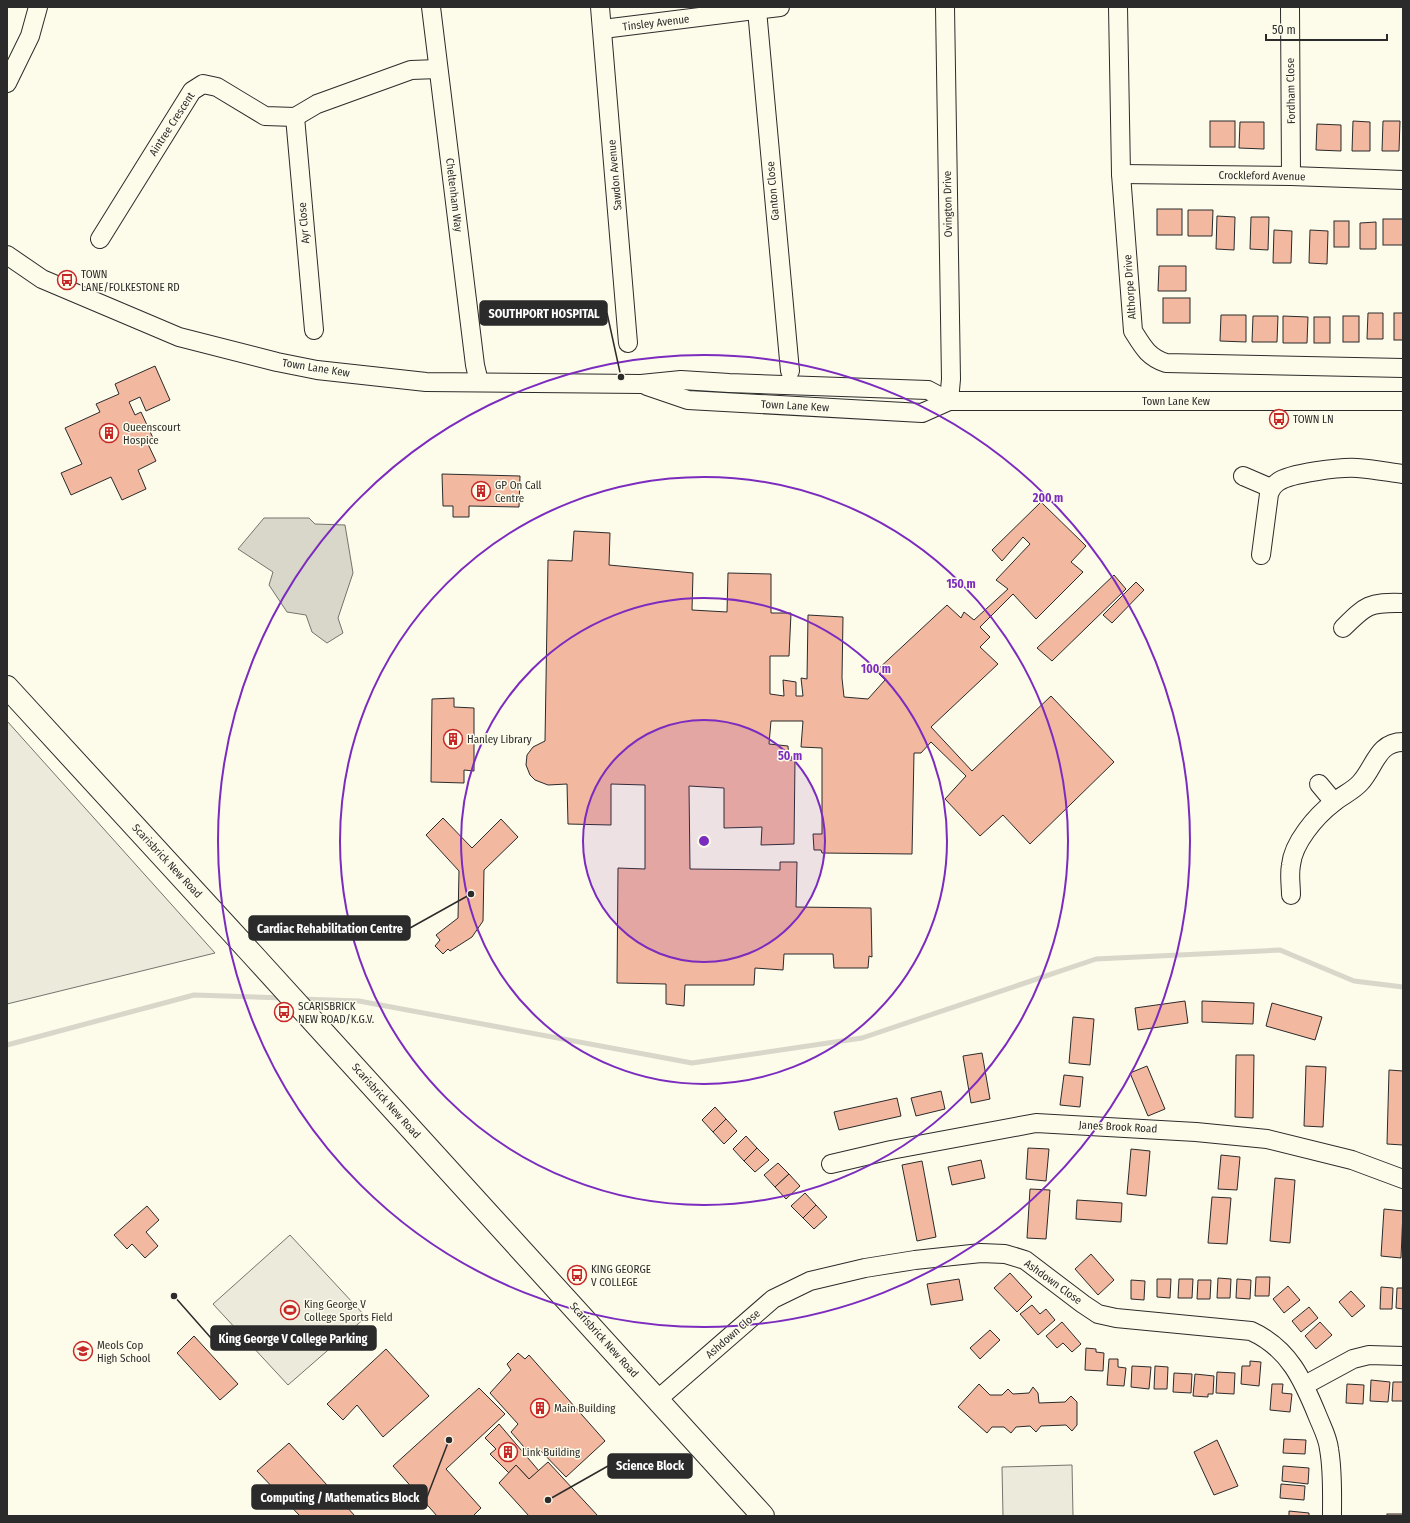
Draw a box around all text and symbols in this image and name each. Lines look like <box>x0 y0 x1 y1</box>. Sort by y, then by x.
street label: Tinsley Avenue <box>622 12 690 34</box>
scale bar <box>1266 16 1387 42</box>
text: 50 m <box>1272 23 1296 37</box>
street label: Fordham Close <box>1284 58 1298 124</box>
street label: Aintree Crescent <box>147 89 198 158</box>
street label: Sawdon Avenue <box>605 139 625 211</box>
street label: Cheltenham Way <box>443 157 465 233</box>
street label: Ganton Close <box>764 161 782 221</box>
street label: Crockleford Avenue <box>1218 169 1306 183</box>
street label: Ovington Drive <box>941 171 955 237</box>
street label: Ayr Close <box>296 202 312 244</box>
street label: Althorpe Drive <box>1121 254 1139 320</box>
place label: TOWN LANE/FOLKESTONE RD <box>81 268 180 294</box>
bus stop icon: TOWN LANE/FOLKESTONE RD <box>56 269 78 291</box>
callout: SOUTHPORT HOSPITAL <box>480 301 607 325</box>
text: SOUTHPORT HOSPITAL <box>488 307 600 321</box>
street label: Town Lane Kew <box>281 356 351 380</box>
street label: Town Lane Kew <box>1142 395 1210 408</box>
street label: Town Lane Kew <box>761 398 829 414</box>
bus stop icon: TOWN LN <box>1268 408 1290 430</box>
place label: TOWN LN <box>1293 413 1334 426</box>
place label: Queenscourt Hospice <box>123 421 181 447</box>
building icon: Queenscourt Hospice <box>98 422 120 444</box>
place label: GP On Call Centre <box>495 479 542 505</box>
building icon: GP On Call Centre <box>470 480 492 502</box>
text: 200 m <box>1032 491 1063 505</box>
text: 150 m <box>946 577 976 591</box>
text: 100 m <box>861 662 891 676</box>
building icon: Hanley Library <box>442 728 464 750</box>
place label: Hanley Library <box>467 733 532 746</box>
text: 50 m <box>778 749 802 763</box>
street label: Scarisbrick New Road <box>129 821 205 901</box>
centre of rings <box>697 834 711 848</box>
callout: Cardiac Rehabilitation Centre <box>249 916 410 940</box>
text: Cardiac Rehabilitation Centre <box>257 922 403 936</box>
place label: SCARISBRICK NEW ROAD/K.G.V. <box>298 1000 374 1026</box>
bus stop icon: SCARISBRICK NEW ROAD/K.G.V. <box>273 1001 295 1023</box>
street label: Scarisbrick New Road <box>349 1061 423 1141</box>
street label: Janes Brook Road <box>1078 1118 1158 1136</box>
street label: Ashdown Close <box>1022 1257 1084 1307</box>
place label: KING GEORGE V COLLEGE <box>591 1263 651 1289</box>
bus stop icon: KING GEORGE V COLLEGE <box>566 1264 588 1286</box>
place label: King George V College Sports Field <box>304 1298 393 1324</box>
sports icon: King George V College Sports Field <box>279 1299 301 1321</box>
street label: Scarisbrick New Road <box>567 1300 641 1380</box>
street label: Ashdown Close <box>703 1307 763 1361</box>
callout: King George V College Parking <box>211 1326 376 1350</box>
text: King George V College Parking <box>219 1332 367 1346</box>
place label: Meols Cop High School <box>97 1339 151 1365</box>
school or university icon: Meols Cop High School <box>72 1340 94 1362</box>
building icon: Main Building <box>529 1397 551 1419</box>
place label: Main Building <box>554 1402 616 1415</box>
building icon: Link Building <box>497 1441 519 1463</box>
place label: Link Building <box>522 1446 581 1459</box>
callout: Science Block <box>608 1454 692 1478</box>
text: Science Block <box>616 1459 685 1473</box>
callout: Computing / Mathematics Block <box>252 1485 427 1509</box>
text: Computing / Mathematics Block <box>261 1491 420 1505</box>

